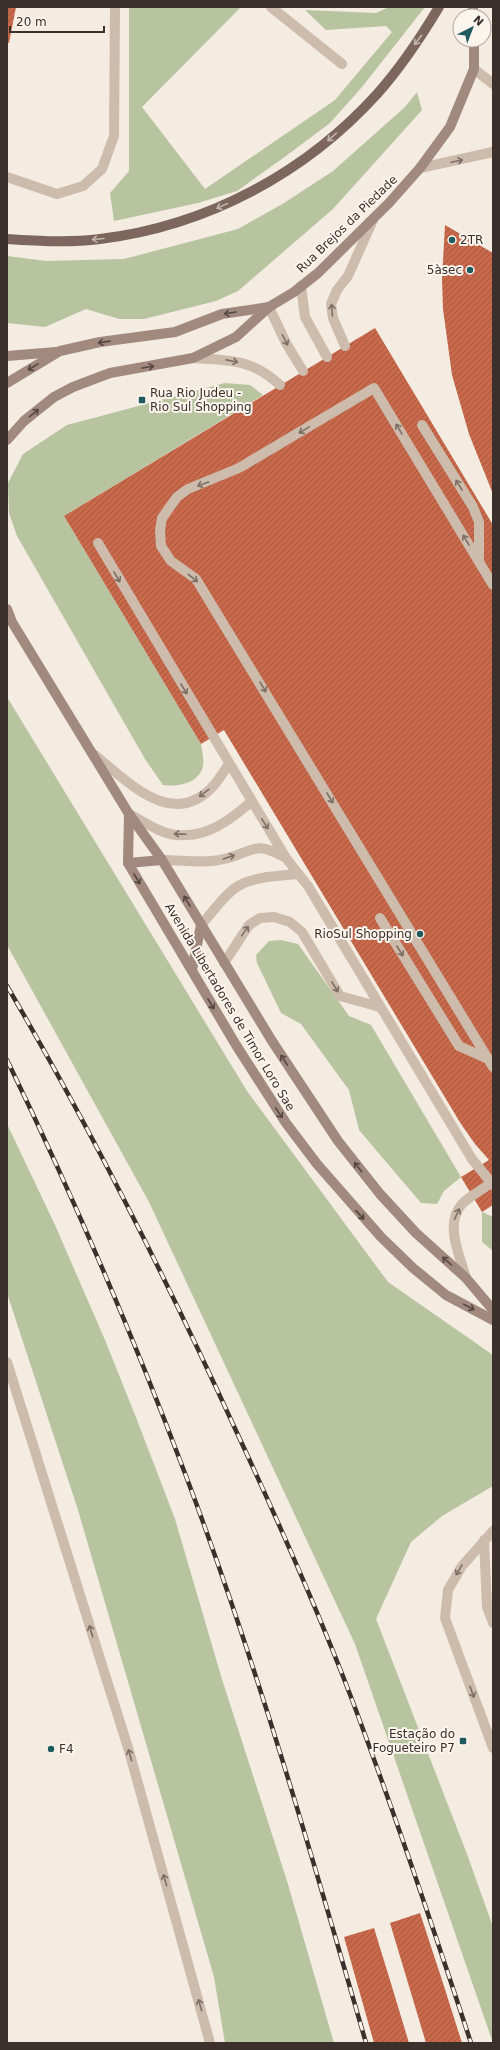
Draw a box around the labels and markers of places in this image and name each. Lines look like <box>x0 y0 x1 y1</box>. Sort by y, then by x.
place label: 2TR <box>460 233 483 247</box>
marker: 2TR <box>447 235 457 245</box>
place label: 5àsec <box>427 263 462 277</box>
marker: 5àsec <box>465 265 475 275</box>
place label: Rua Rio Judeu - Rio Sul Shopping <box>150 386 252 414</box>
marker: Rua Rio Judeu - Rio Sul Shopping <box>137 395 147 405</box>
place label: RioSul Shopping <box>314 927 412 941</box>
marker: RioSul Shopping <box>415 929 425 939</box>
place label: Estação do Fogueteiro P7 <box>372 1727 455 1755</box>
marker: Estação do Fogueteiro P7 <box>458 1736 468 1746</box>
place label: F4 <box>59 1742 74 1756</box>
marker: F4 <box>46 1744 56 1754</box>

